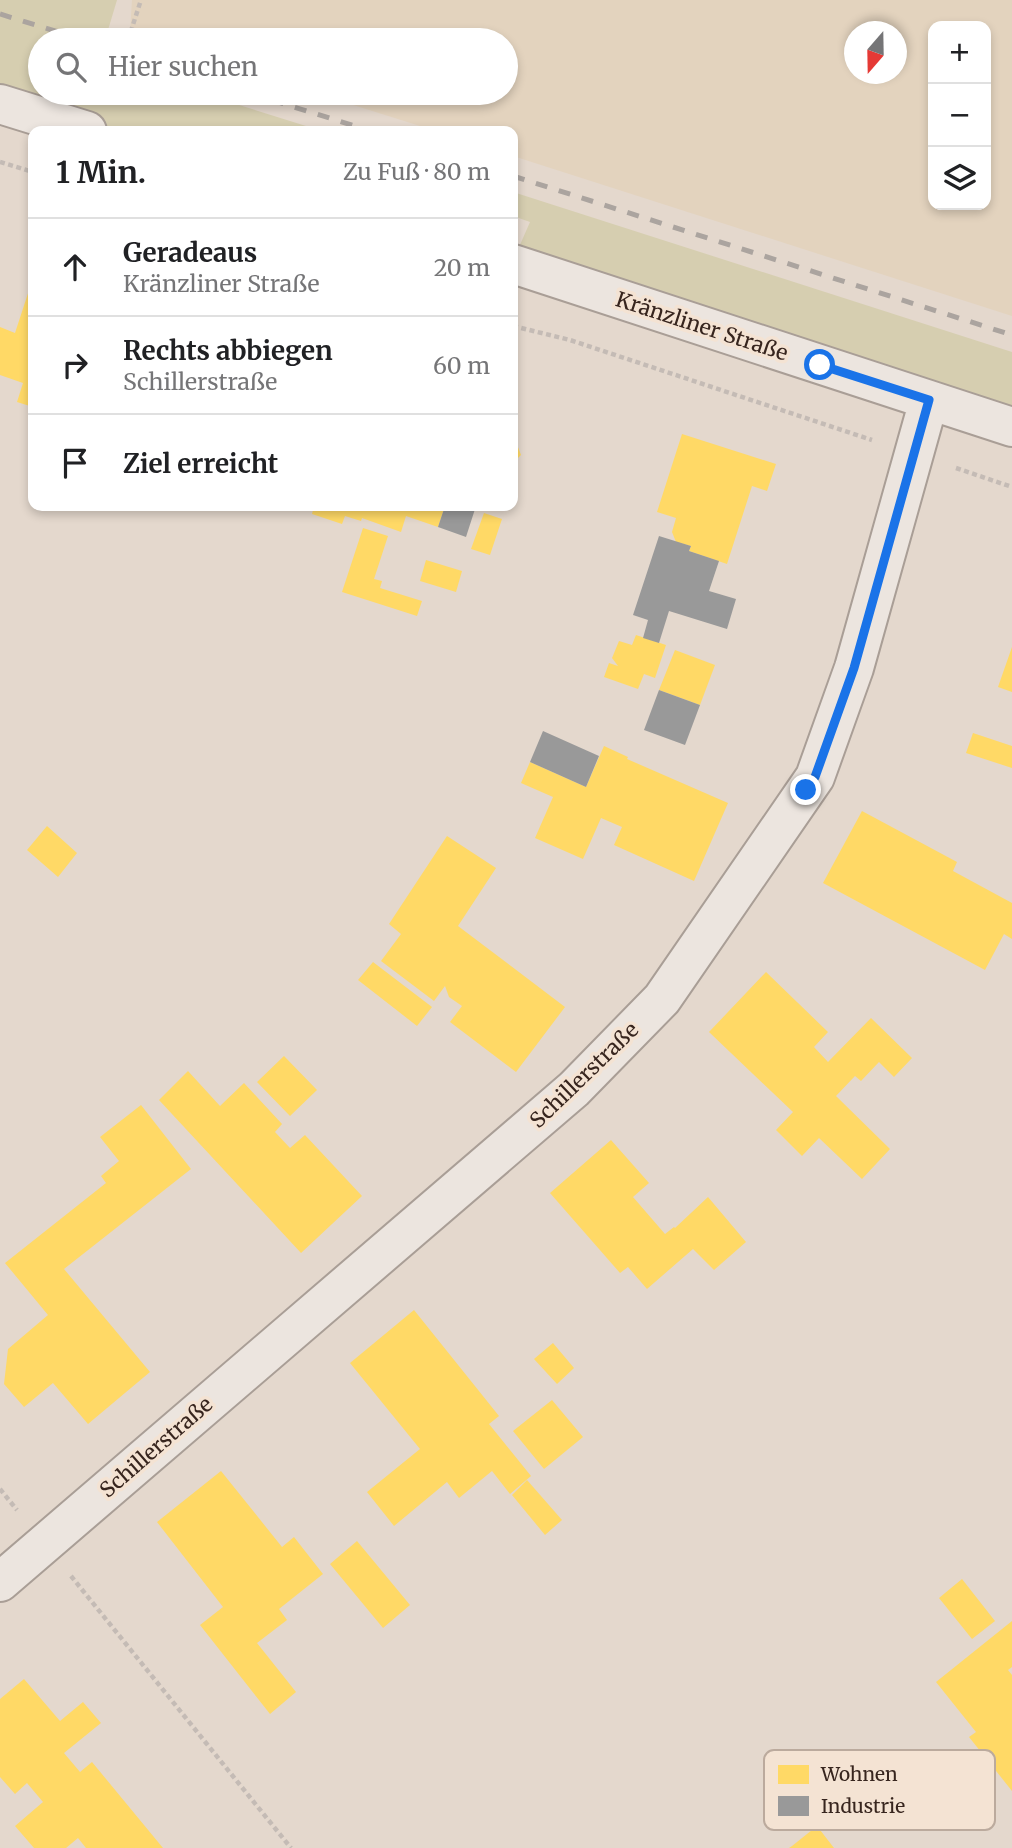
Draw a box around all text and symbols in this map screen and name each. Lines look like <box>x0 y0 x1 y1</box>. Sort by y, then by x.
north arrow <box>844 21 907 84</box>
map controls <box>928 21 991 210</box>
button: + <box>928 21 991 84</box>
search box <box>28 28 518 105</box>
icon: search <box>52 48 90 86</box>
text: Hier suchen <box>108 50 258 83</box>
button: − <box>928 84 991 147</box>
button: layers <box>928 147 991 210</box>
text: 1 Min. <box>56 153 146 191</box>
text: Zu Fuß · 80 m <box>343 157 490 186</box>
text: Geradeaus <box>123 236 257 269</box>
icon: ahead <box>56 248 94 286</box>
text: 20 m <box>434 253 490 282</box>
text: Kränzliner Straße <box>123 269 320 298</box>
street label: Kränzliner Straße <box>613 285 792 367</box>
text: Rechts abbiegen <box>123 334 333 367</box>
icon: right <box>56 346 94 384</box>
route start <box>804 349 835 380</box>
text: 60 m <box>433 351 490 380</box>
text: Schillerstraße <box>123 367 277 396</box>
icon: arrive <box>56 444 94 482</box>
text: Ziel erreicht <box>123 447 278 480</box>
route end <box>790 774 821 805</box>
street label: Schillerstraße <box>524 1016 644 1134</box>
street label: Schillerstraße <box>94 1391 218 1503</box>
legend <box>764 1750 995 1830</box>
text: Wohnen <box>820 1762 898 1786</box>
text: Industrie <box>821 1794 905 1818</box>

